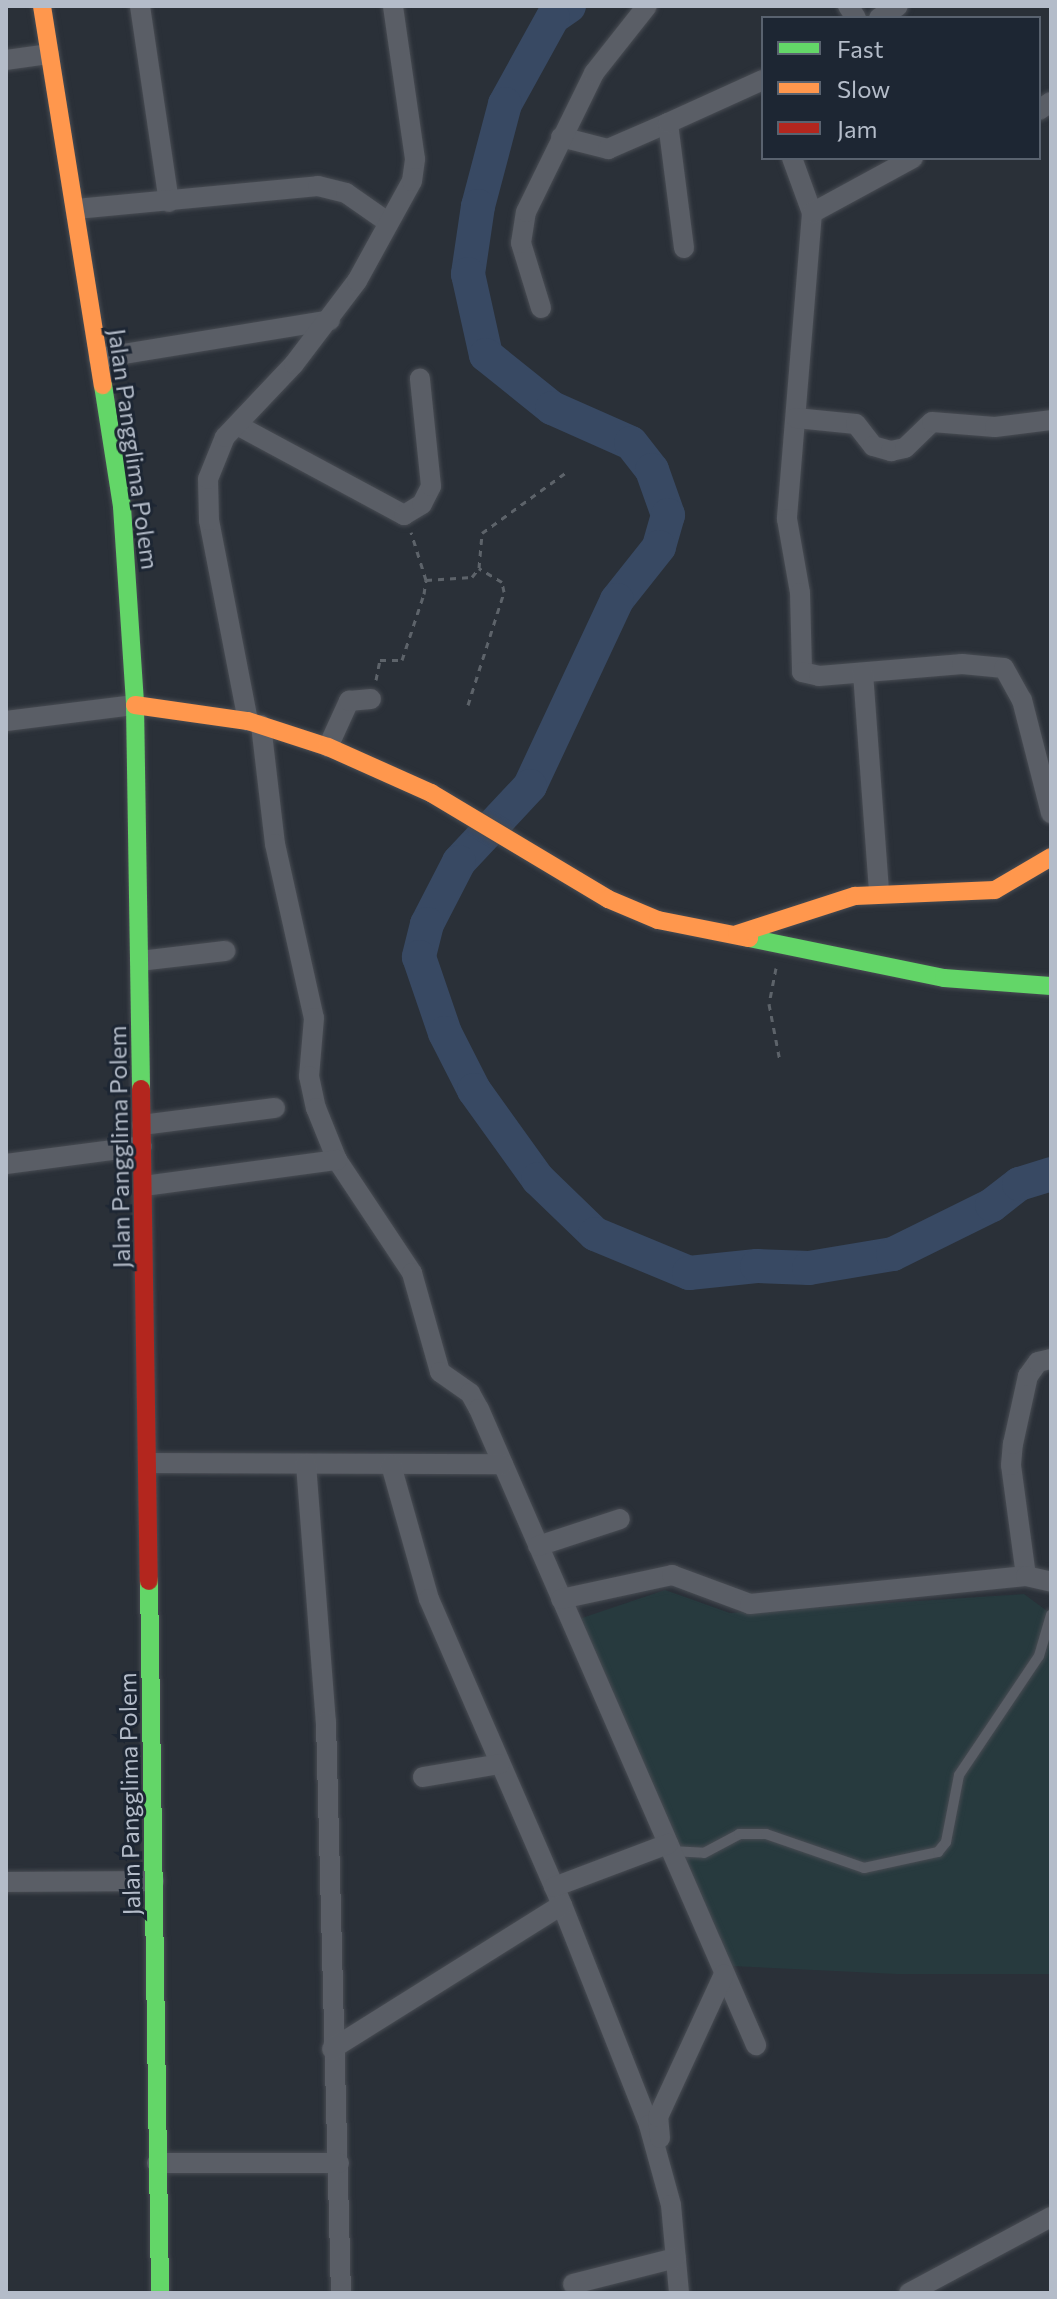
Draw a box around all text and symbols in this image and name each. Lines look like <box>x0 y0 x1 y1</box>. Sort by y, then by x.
legend <box>761 16 1041 160</box>
text: Fast <box>837 34 884 63</box>
text: Slow <box>837 74 890 103</box>
text: Jam <box>837 114 877 143</box>
street label: Jalan Pangglima Polem <box>103 327 165 571</box>
street label: Jalan Pangglima Polem <box>102 1025 136 1269</box>
street label: Jalan Pangglima Polem <box>112 1672 146 1916</box>

